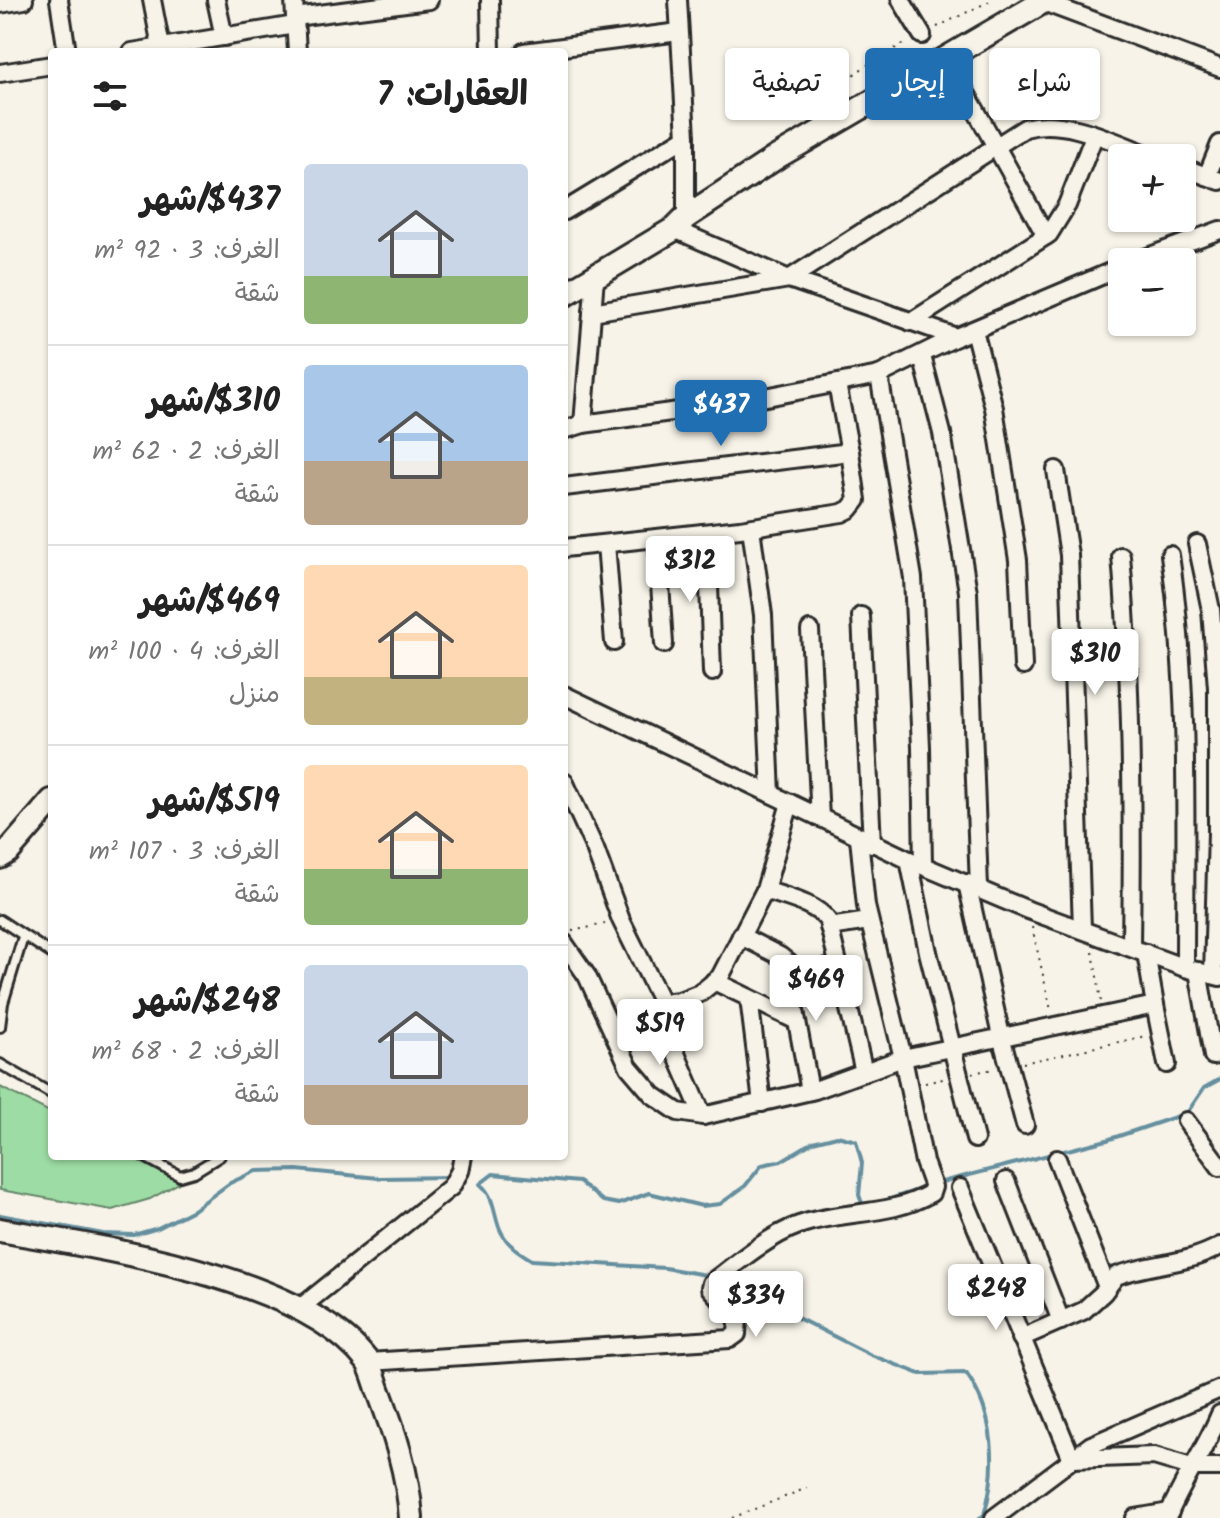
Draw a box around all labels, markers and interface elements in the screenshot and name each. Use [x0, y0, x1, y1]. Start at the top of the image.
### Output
chip: تصفية [725, 48, 849, 120]
chip: إيجار [865, 48, 973, 120]
chip: شراء [989, 48, 1100, 120]
text: العقارات: 7 [377, 69, 528, 123]
icon: filters [88, 74, 132, 118]
map controls [1108, 144, 1196, 336]
button: + [1108, 144, 1196, 232]
text: $437/شهر [141, 174, 280, 228]
icon: home [368, 196, 464, 292]
text: الغرف: 3 · 92 m² [94, 230, 280, 272]
button: − [1108, 248, 1196, 336]
text: شقة [235, 273, 280, 315]
text: $310/شهر [147, 375, 280, 429]
pin: $437 [674, 380, 768, 448]
text: $437 [693, 385, 749, 427]
icon: home [368, 397, 464, 493]
text: الغرف: 2 · 62 m² [92, 431, 280, 473]
text: شقة [235, 474, 280, 516]
pin: $312 [643, 536, 737, 604]
text: $312 [664, 541, 716, 583]
text: $469/شهر [140, 575, 280, 629]
icon: home [368, 597, 464, 693]
pin: $310 [1048, 629, 1142, 697]
text: الغرف: 4 · 100 m² [89, 631, 280, 673]
text: $310 [1070, 634, 1120, 676]
text: منزل [229, 674, 280, 716]
text: $519/شهر [149, 775, 280, 829]
icon: home [368, 797, 464, 893]
text: الغرف: 3 · 107 m² [89, 831, 280, 873]
text: شقة [235, 874, 280, 916]
pin: $469 [769, 955, 863, 1023]
text: $469 [788, 960, 844, 1002]
text: $248/شهر [135, 975, 280, 1029]
icon: home [368, 997, 464, 1093]
pin: $519 [613, 999, 707, 1067]
text: $519 [635, 1004, 685, 1046]
text: الغرف: 2 · 68 m² [92, 1031, 280, 1073]
text: شقة [235, 1074, 280, 1116]
pin: $248 [949, 1264, 1043, 1332]
text: $248 [966, 1269, 1026, 1311]
pin: $334 [709, 1271, 803, 1339]
text: $334 [727, 1276, 785, 1318]

